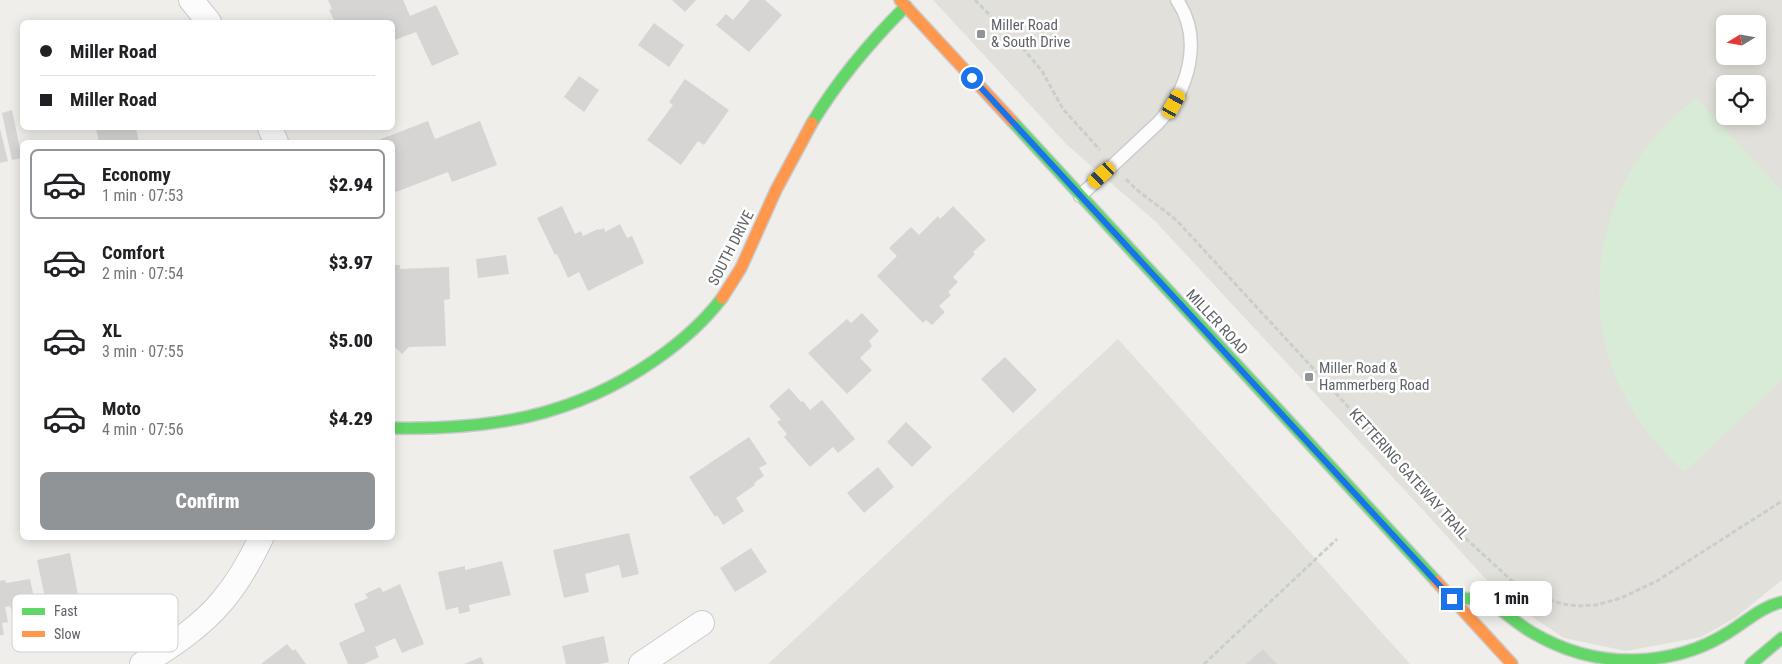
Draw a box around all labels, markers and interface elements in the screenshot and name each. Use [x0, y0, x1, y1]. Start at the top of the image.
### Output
north arrow [1716, 15, 1766, 65]
map controls [1716, 15, 1766, 125]
place label: Miller Road & South Drive [991, 16, 1070, 51]
marker: Miller Road & South Drive [975, 28, 987, 40]
text: Miller Road [70, 40, 157, 63]
route start [961, 67, 983, 89]
button: locate [1716, 75, 1766, 125]
car [1160, 87, 1187, 121]
text: Miller Road [70, 88, 157, 111]
car [1085, 159, 1118, 191]
icon: car [42, 162, 87, 207]
text: Economy [102, 163, 171, 186]
text: $2.94 [329, 173, 373, 196]
text: 1 min · 07:53 [102, 186, 184, 205]
street label: SOUTH DRIVE [704, 207, 758, 289]
icon: car [42, 240, 87, 285]
text: Comfort [102, 241, 165, 264]
text: $3.97 [329, 251, 373, 274]
text: 2 min · 07:54 [102, 264, 184, 283]
street label: MILLER ROAD [1182, 286, 1252, 358]
icon: car [42, 318, 87, 363]
text: XL [102, 319, 122, 342]
text: $5.00 [329, 329, 373, 352]
text: 3 min · 07:55 [102, 342, 184, 361]
place label: Miller Road & Hammerberg Road [1319, 359, 1430, 394]
marker: Miller Road & Hammerberg Road [1303, 371, 1315, 383]
icon: car [42, 396, 87, 441]
text: Moto [102, 397, 141, 420]
street label: KETTERING GATEWAY TRAIL [1346, 405, 1472, 543]
text: $4.29 [329, 407, 373, 430]
text: 4 min · 07:56 [102, 420, 184, 439]
button: Confirm [40, 472, 375, 530]
callout: 1 min [1470, 582, 1552, 616]
route end [1441, 588, 1463, 610]
text: 1 min [1493, 589, 1529, 608]
legend [12, 594, 178, 652]
text: Fast [54, 603, 78, 619]
text: Slow [54, 626, 81, 642]

